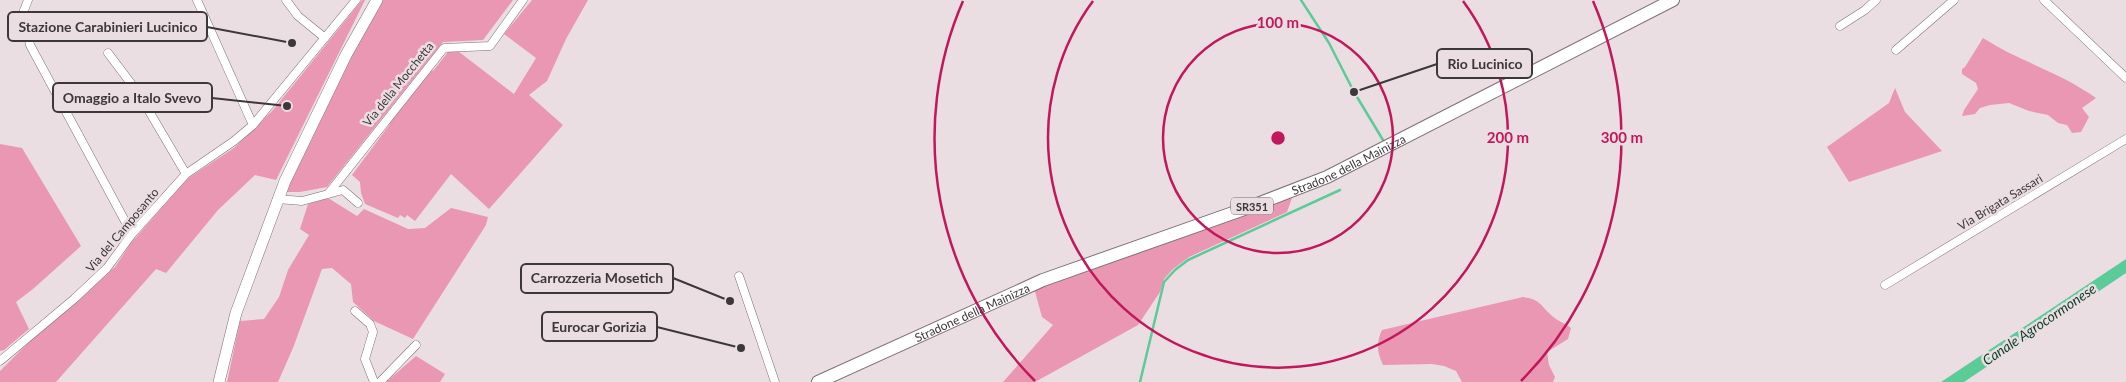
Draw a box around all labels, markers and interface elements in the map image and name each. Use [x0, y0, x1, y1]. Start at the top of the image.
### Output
callout: Stazione Carabinieri Lucinico [8, 12, 207, 41]
text: 100 m [1257, 13, 1299, 31]
text: Stazione Carabinieri Lucinico [19, 18, 198, 35]
street label: Via della Mocchetta [359, 39, 437, 129]
callout: Rio Lucinico [1437, 49, 1532, 78]
text: Rio Lucinico [1447, 55, 1523, 72]
callout: Omaggio a Italo Svevo [53, 83, 212, 112]
text: Omaggio a Italo Svevo [63, 89, 201, 106]
text: 200 m [1487, 128, 1529, 146]
text: 300 m [1601, 128, 1643, 146]
centre of rings [1269, 129, 1287, 147]
street label: Stradone della Mainizza [1289, 131, 1408, 198]
street label: Via Brigata Sassari [1955, 171, 2045, 233]
street label: Via del Camposanto [82, 185, 162, 275]
road number: SR351 [1231, 198, 1273, 215]
callout: Carrozzeria Mosetich [521, 264, 673, 293]
text: Carrozzeria Mosetich [531, 269, 663, 286]
water label: Canale Agrocormonese [1979, 279, 2099, 368]
street label: Stradone della Mainizza [912, 280, 1032, 345]
callout: Eurocar Gorizia [542, 312, 657, 341]
text: Eurocar Gorizia [552, 318, 646, 335]

